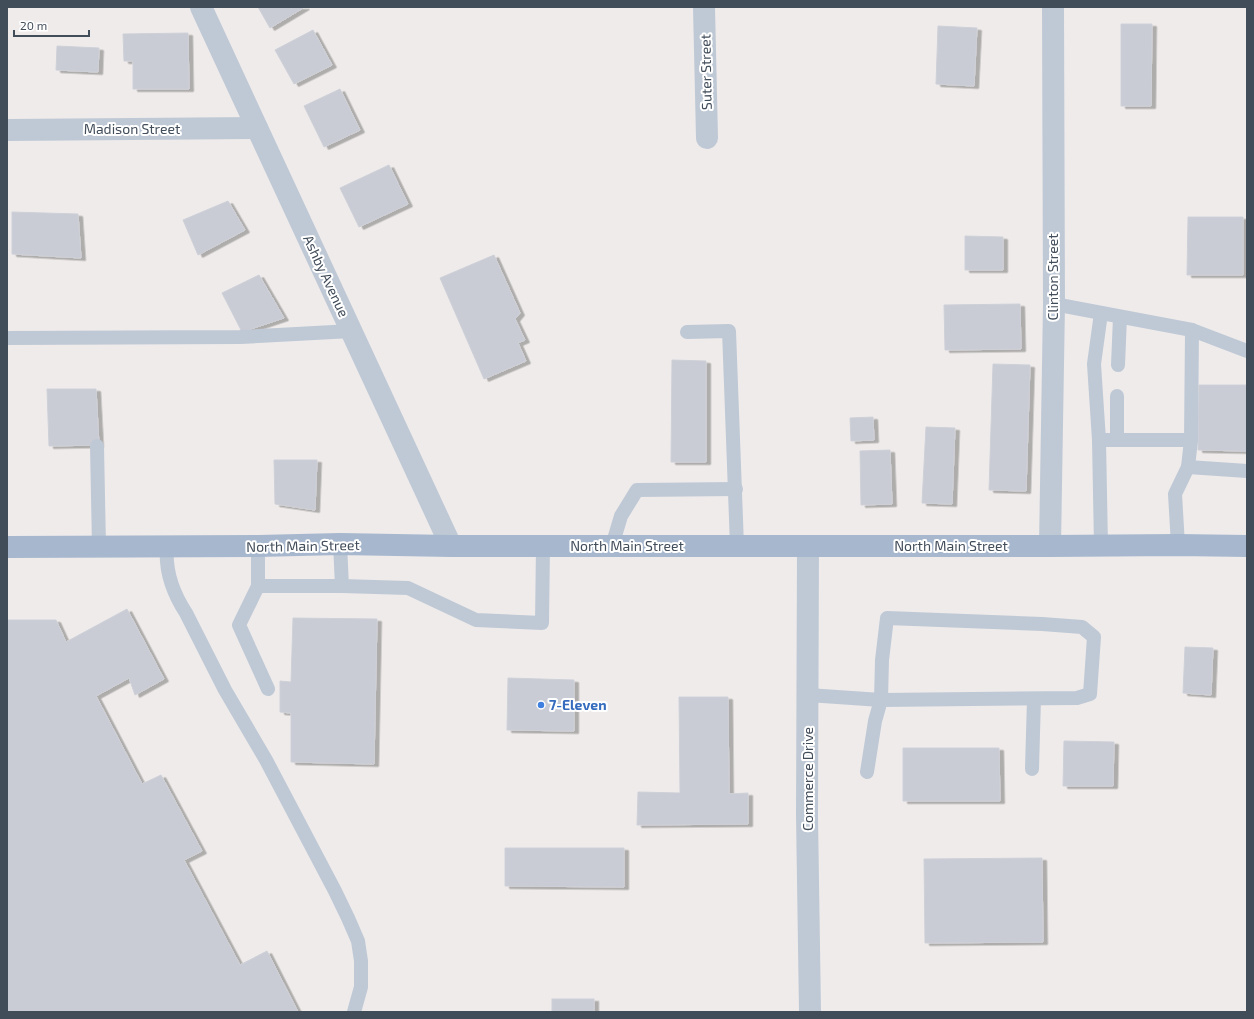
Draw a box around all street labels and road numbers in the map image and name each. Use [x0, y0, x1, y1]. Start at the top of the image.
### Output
street label: Suter Street [696, 34, 715, 110]
street label: Madison Street [84, 120, 180, 137]
street label: Ashby Avenue [300, 232, 353, 320]
street label: Clinton Street [1044, 233, 1061, 321]
street label: North Main Street [246, 536, 360, 555]
street label: North Main Street [570, 537, 684, 554]
street label: North Main Street [894, 537, 1008, 554]
street label: Commerce Drive [799, 727, 816, 831]

